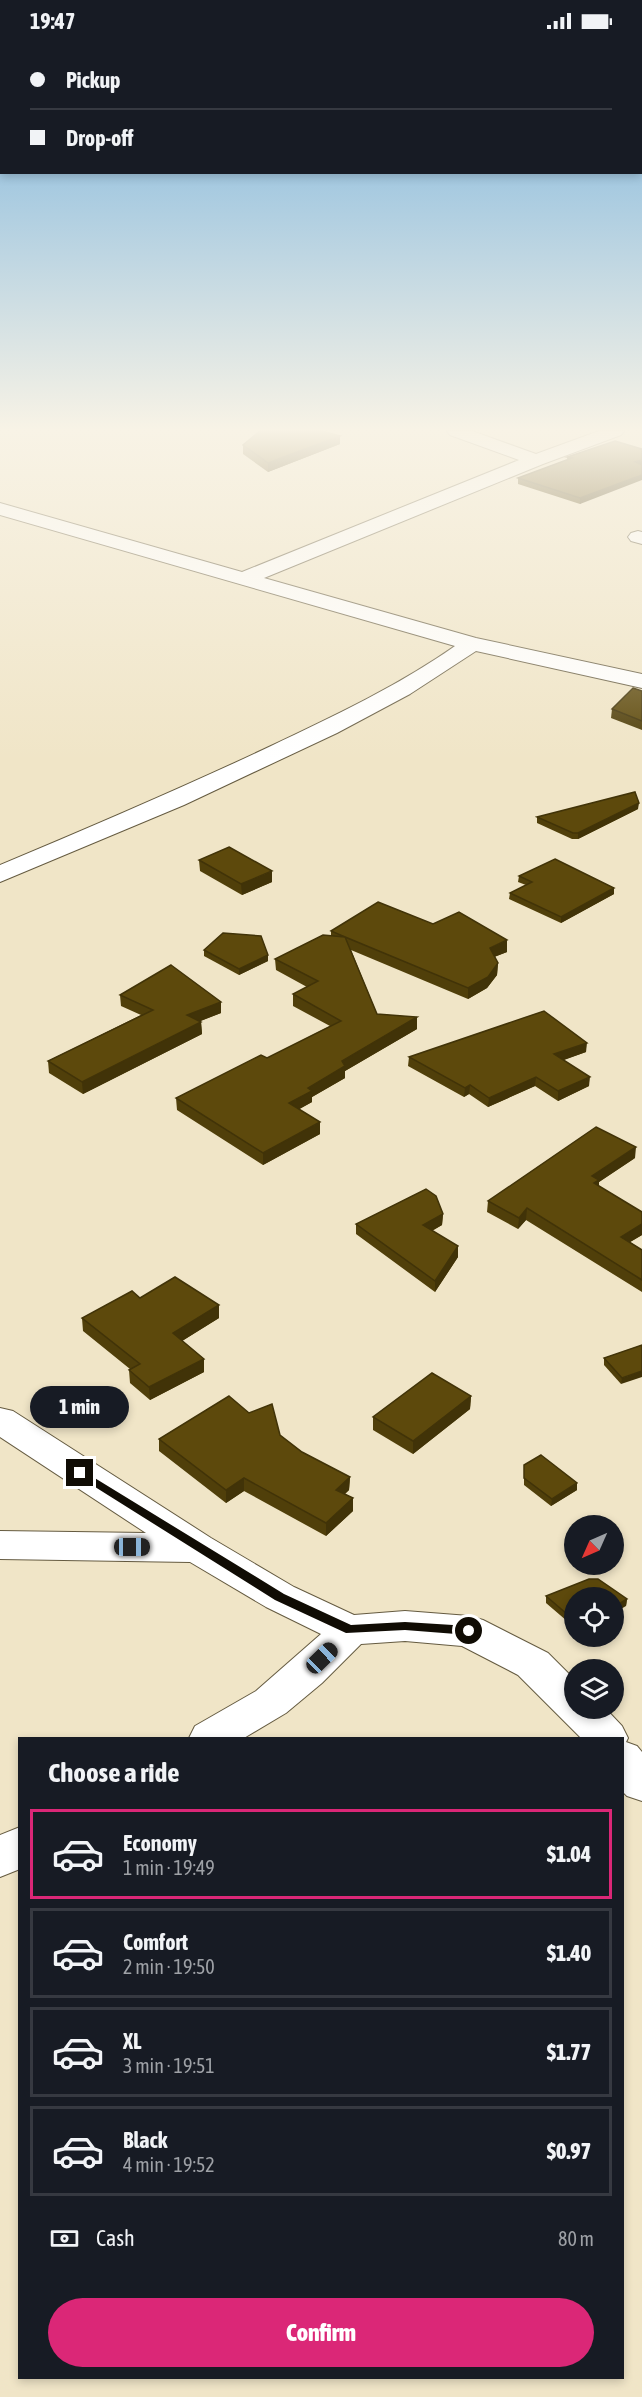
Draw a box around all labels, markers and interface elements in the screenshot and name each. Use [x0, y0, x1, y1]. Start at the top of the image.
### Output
text: 19:47 [30, 8, 75, 34]
text: Pickup [66, 67, 121, 93]
text: Drop-off [66, 125, 133, 151]
callout: 1 min [31, 1386, 130, 1428]
text: 1 min [59, 1395, 100, 1418]
route end [66, 1459, 93, 1486]
north arrow [564, 1515, 624, 1575]
map controls [564, 1515, 624, 1719]
car [114, 1538, 150, 1556]
button: locate [564, 1587, 624, 1647]
route start [455, 1617, 482, 1644]
car [303, 1639, 341, 1677]
button: layers [564, 1659, 624, 1719]
text: Choose a ride [48, 1757, 180, 1788]
icon: car [51, 1827, 105, 1881]
text: Economy [123, 1830, 197, 1856]
text: $1.04 [547, 1841, 591, 1867]
text: 1 min · 19:49 [123, 1856, 215, 1879]
icon: car [51, 1926, 105, 1980]
text: Comfort [123, 1929, 188, 1955]
text: $1.40 [547, 1940, 591, 1966]
text: 2 min · 19:50 [123, 1955, 215, 1978]
icon: car [51, 2025, 105, 2079]
text: XL [123, 2028, 141, 2054]
text: $1.77 [547, 2039, 591, 2065]
text: 3 min · 19:51 [123, 2054, 215, 2077]
icon: car [51, 2124, 105, 2178]
text: Black [123, 2127, 167, 2153]
text: $0.97 [547, 2138, 591, 2164]
text: 4 min · 19:52 [123, 2153, 215, 2176]
icon: cash [48, 2222, 81, 2255]
text: Cash [96, 2225, 135, 2251]
text: 80 m [558, 2227, 594, 2250]
button: Confirm [48, 2298, 594, 2367]

